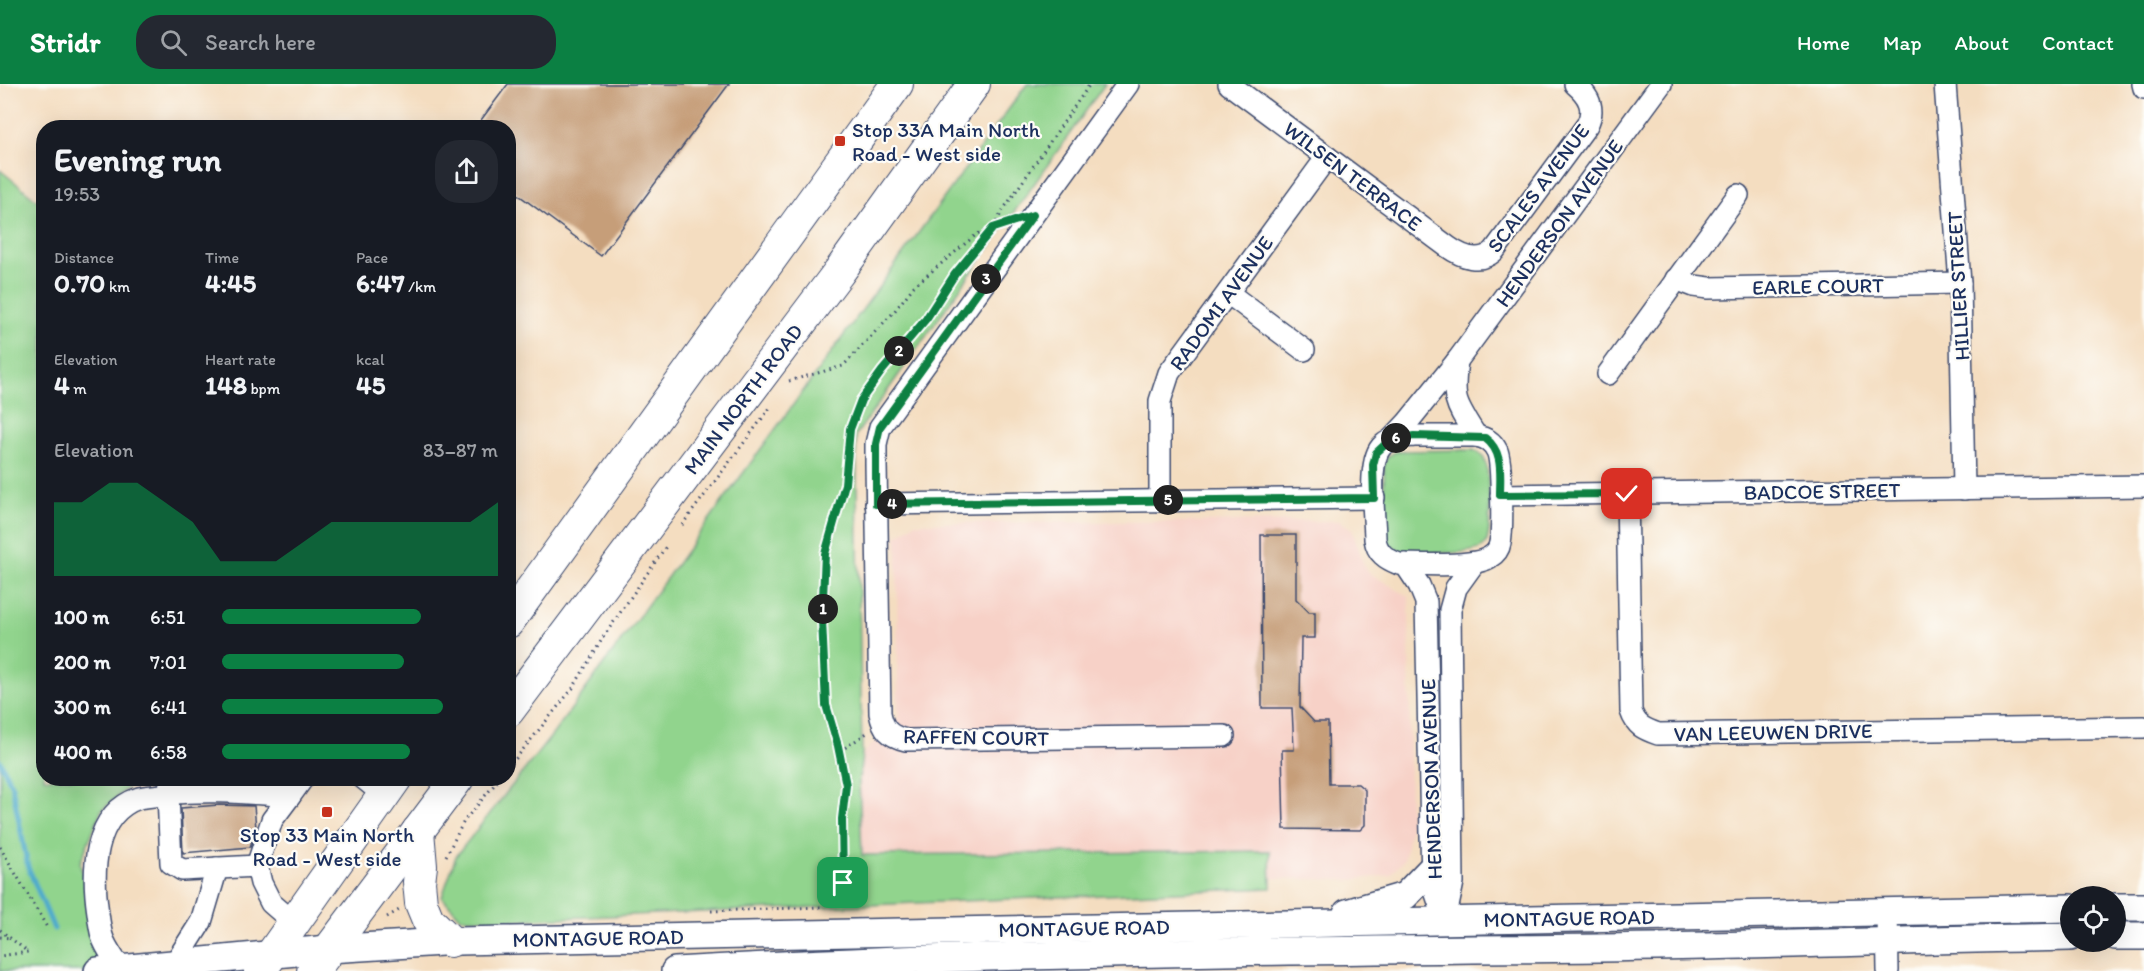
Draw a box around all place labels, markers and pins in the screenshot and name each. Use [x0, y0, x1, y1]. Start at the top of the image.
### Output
place label: Stop 33A Main North Road - West side [852, 117, 1041, 166]
marker: Stop 33A Main North Road - West side [833, 134, 847, 148]
pin: 3 [971, 264, 1001, 294]
pin: 2 [884, 336, 914, 366]
pin: 6 [1381, 423, 1411, 453]
pin [1601, 468, 1652, 519]
pin: 5 [1153, 485, 1183, 515]
pin: 4 [877, 489, 907, 519]
pin: 1 [808, 594, 838, 624]
marker: Stop 33 Main North Road - West side [320, 805, 334, 819]
place label: Stop 33 Main North Road - West side [240, 822, 415, 871]
pin [817, 857, 868, 908]

